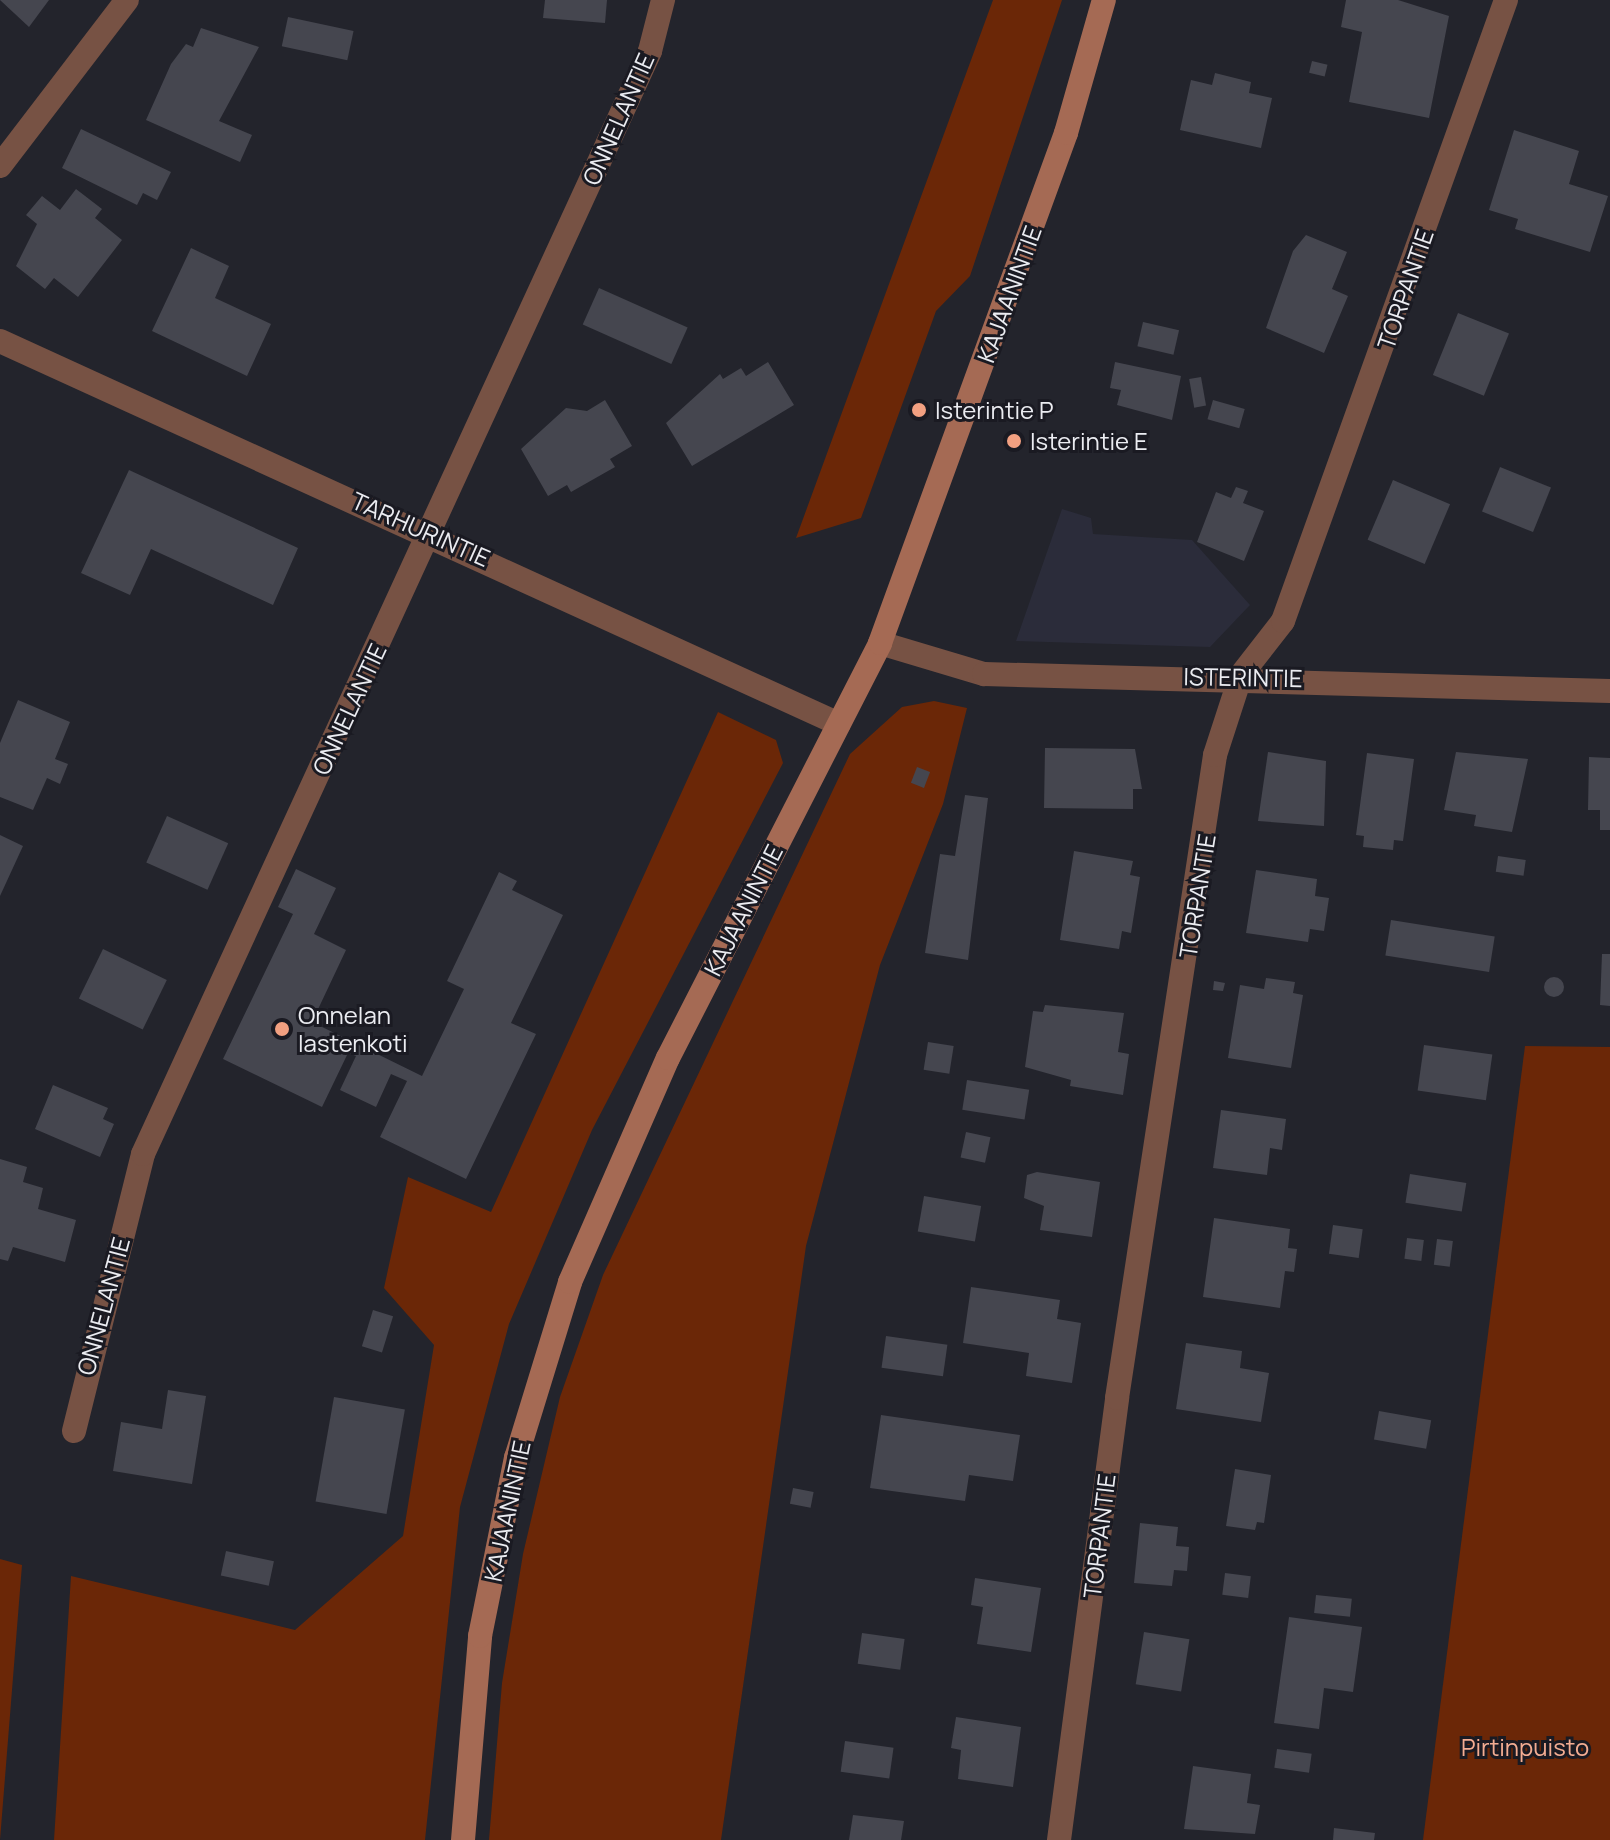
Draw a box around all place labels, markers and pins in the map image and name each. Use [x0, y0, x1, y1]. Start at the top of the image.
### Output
place label: Isterintie P [935, 396, 1053, 424]
marker: Isterintie P [910, 401, 928, 419]
place label: Isterintie E [1030, 427, 1148, 455]
marker: Isterintie E [1005, 432, 1023, 450]
place label: Onnelan lastenkoti [298, 1001, 408, 1057]
marker: Onnelan lastenkoti [273, 1020, 291, 1038]

